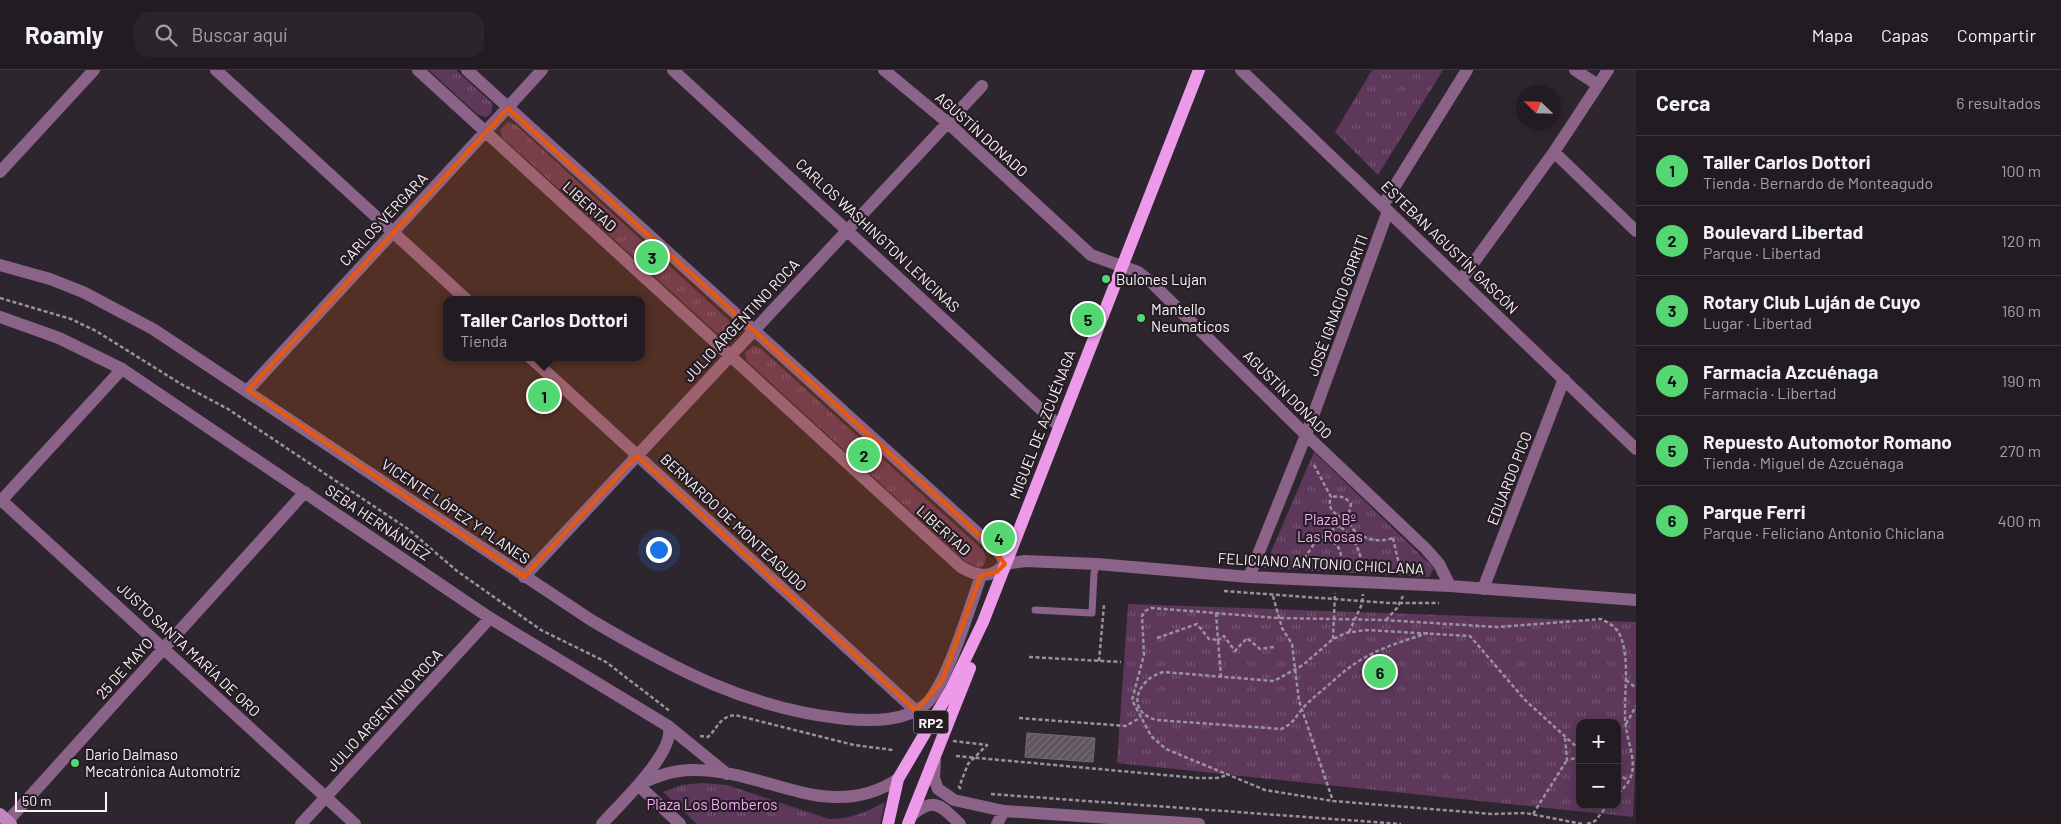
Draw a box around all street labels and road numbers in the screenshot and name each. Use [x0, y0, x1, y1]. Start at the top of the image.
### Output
street label: AGUSTÍN DONADO [932, 88, 1032, 180]
street label: CARLOS WASHINGTON LENCINAS [792, 154, 964, 316]
street label: CARLOS VERGARA [335, 169, 431, 269]
street label: LIBERTAD [559, 177, 621, 235]
street label: ESTEBAN AGUSTÍN GASCÓN [1378, 177, 1522, 317]
street label: JOSÉ IGNACIO GORRITI [1303, 232, 1371, 378]
street label: JULIO ARGENTINO ROCA [679, 255, 803, 385]
street label: AGUSTÍN DONADO [1240, 346, 1336, 442]
street label: MIGUEL DE AZCUÉNAGA [1005, 347, 1079, 501]
street label: EDUARDO PICO [1483, 429, 1535, 527]
street label: BERNARDO DE MONTEAGUDO [657, 450, 811, 594]
street label: VICENTE LÓPEZ Y PLANES [378, 455, 534, 567]
street label: SEBA HERNÁNDEZ [322, 480, 434, 564]
street label: LIBERTAD [913, 501, 975, 559]
street label: FELICIANO ANTONIO CHICLANA [1217, 549, 1425, 577]
street label: JUSTO SANTA MARÍA DE ORO [114, 578, 264, 720]
street label: 25 DE MAYO [92, 634, 156, 702]
street label: JULIO ARGENTINO ROCA [322, 645, 446, 775]
road number: RP2 [914, 710, 948, 734]

